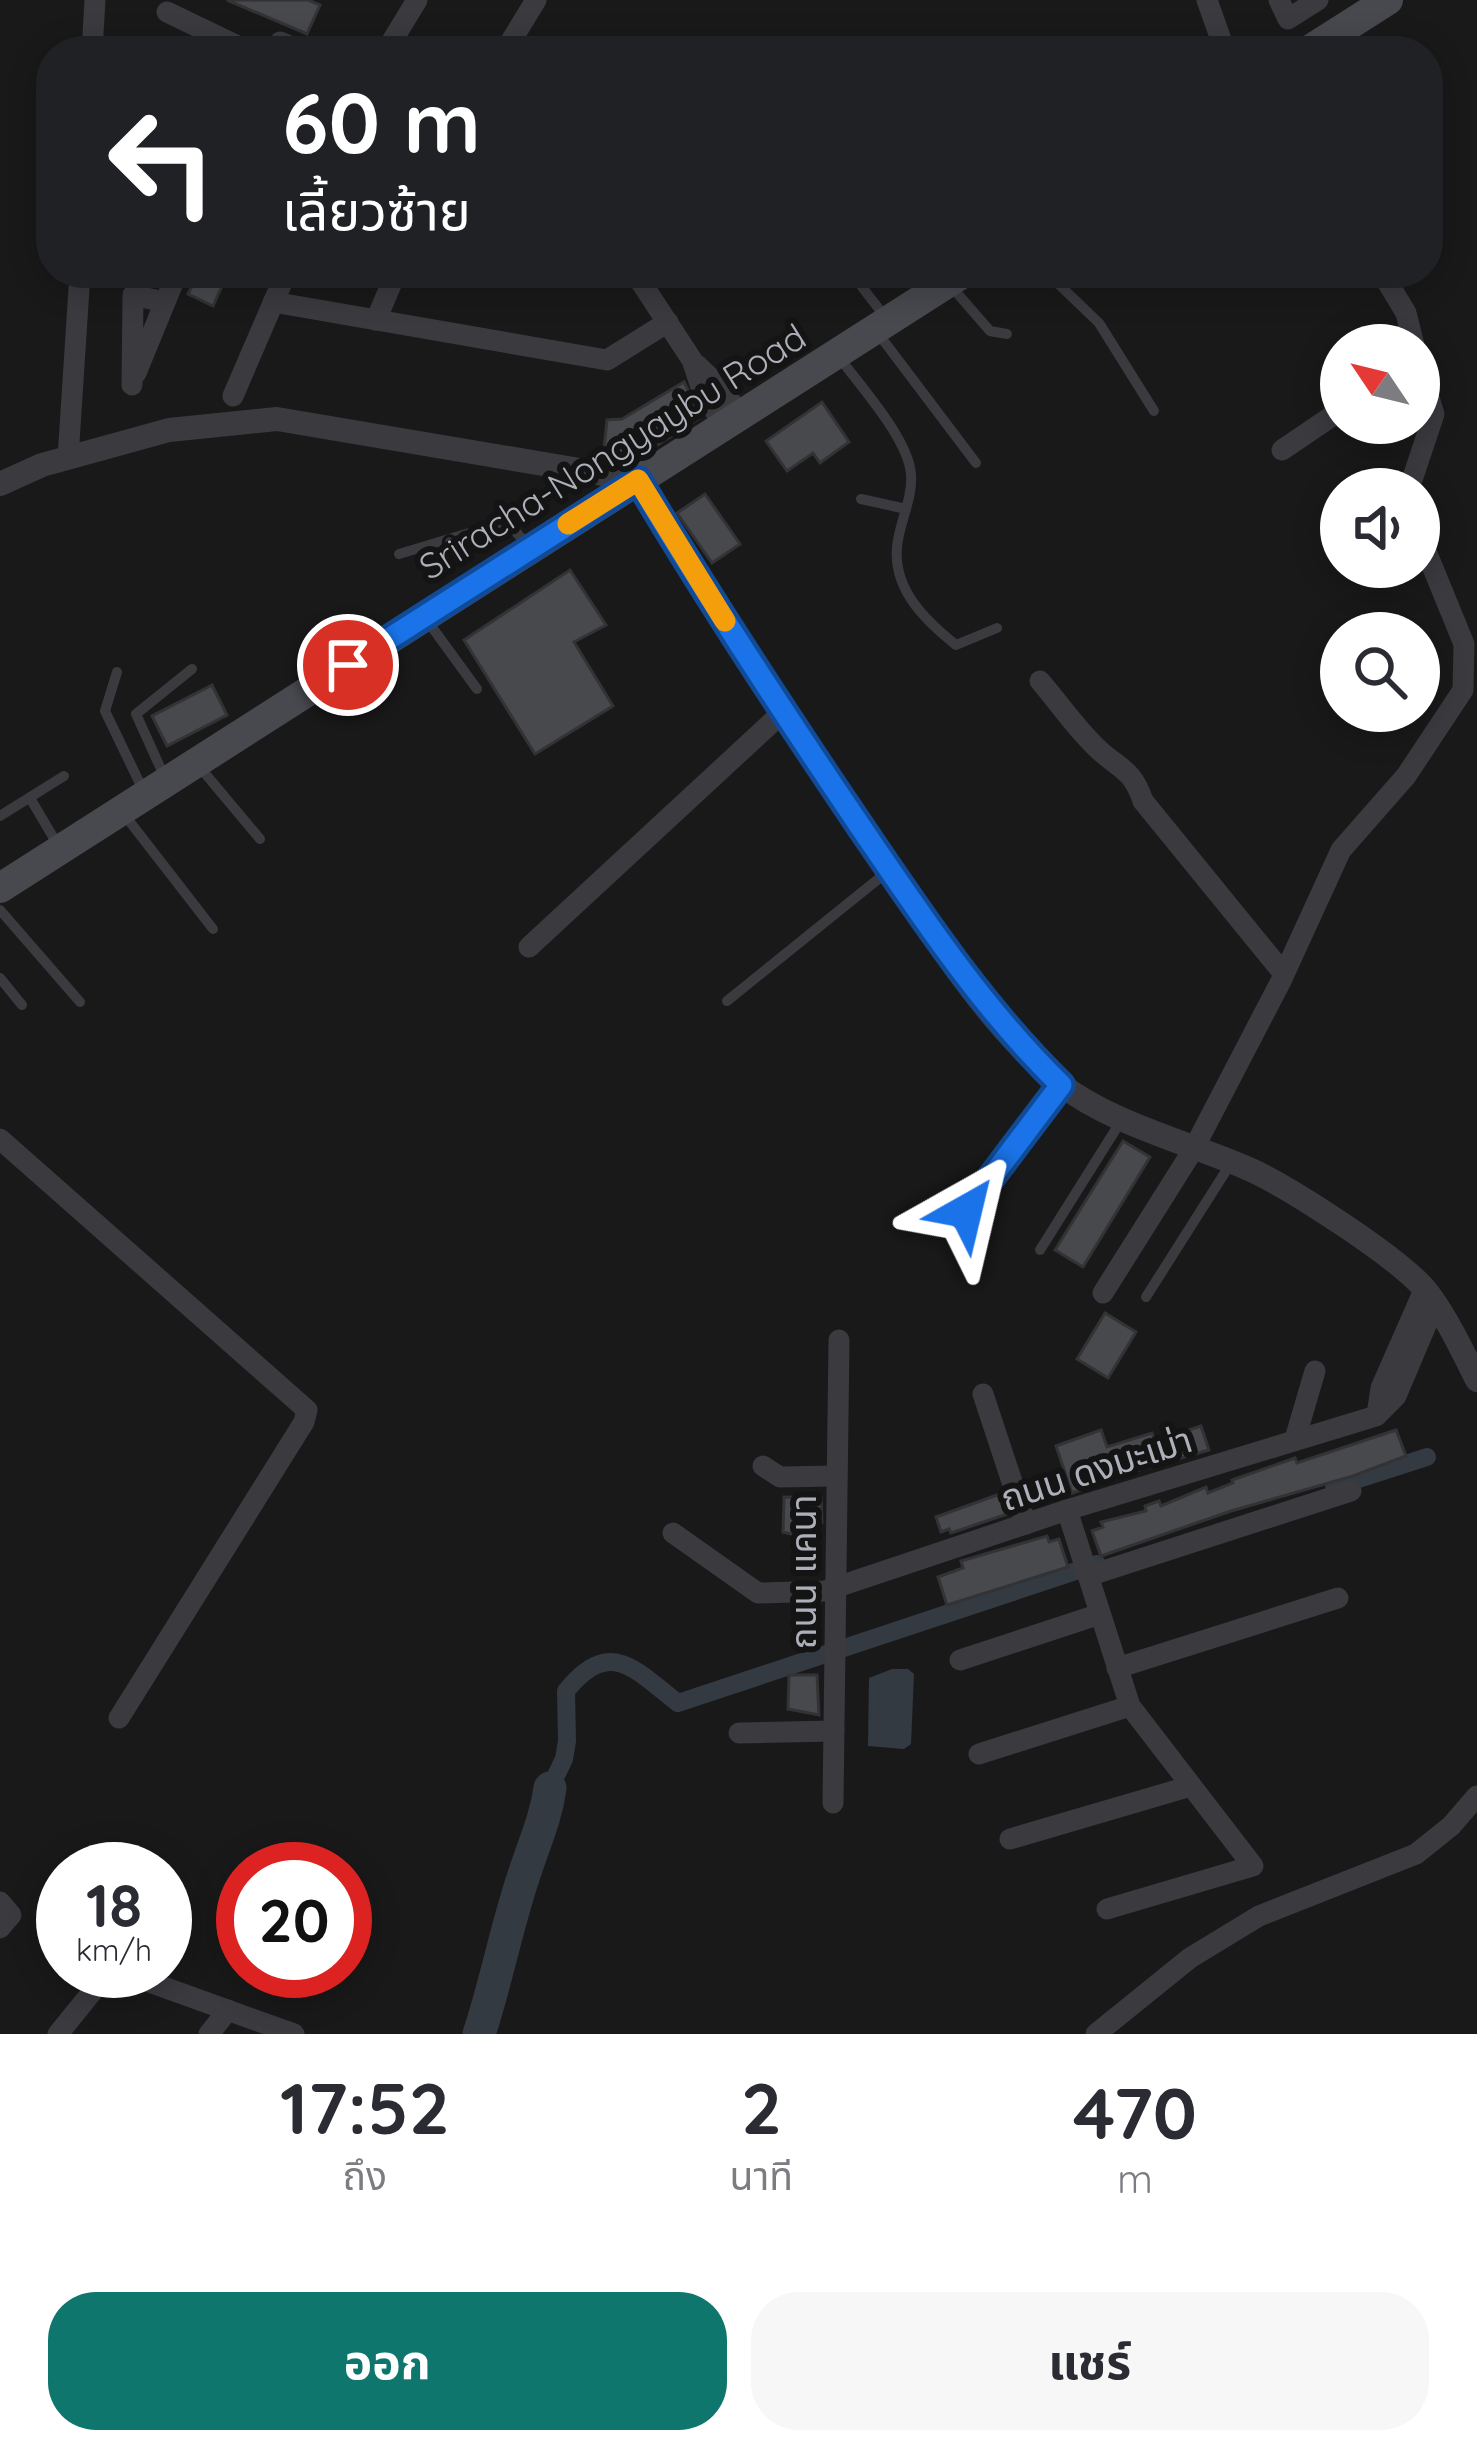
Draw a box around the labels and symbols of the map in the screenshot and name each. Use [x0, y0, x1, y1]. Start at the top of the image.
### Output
street label: Sriracha-Nongyaybu Road [410, 313, 814, 589]
north arrow [1320, 324, 1440, 444]
pin [297, 614, 399, 716]
position arrow [903, 1148, 1029, 1274]
street label: ถนน ดงมะเม่า [995, 1416, 1197, 1520]
street label: ถนน แคนา [780, 1495, 825, 1649]
speed limit sign: 20 [216, 1842, 372, 1998]

